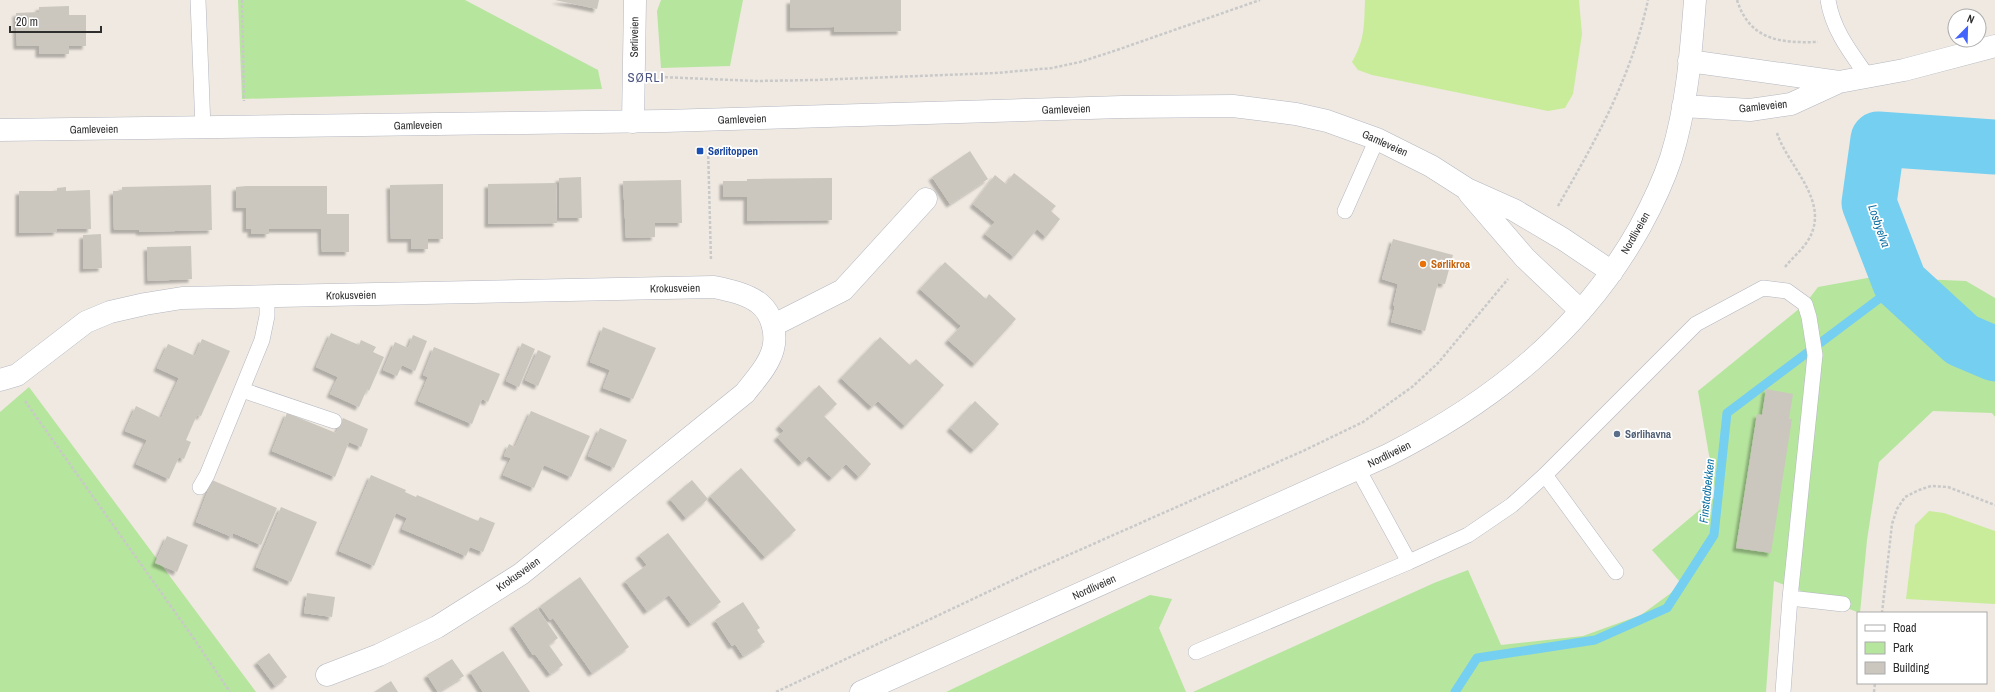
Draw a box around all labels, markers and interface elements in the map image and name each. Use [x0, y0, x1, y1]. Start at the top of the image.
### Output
scale bar [10, 8, 101, 34]
north arrow [1947, 8, 1987, 48]
text: N [1965, 11, 1977, 27]
text: 20 m [16, 14, 38, 30]
street label: Sørliveien [627, 17, 641, 57]
district label: SØRLI [628, 69, 665, 86]
street label: Gamleveien [1738, 96, 1788, 116]
street label: Gamleveien [1041, 101, 1091, 117]
street label: Gamleveien [717, 111, 767, 127]
street label: Gamleveien [394, 118, 442, 132]
street label: Gamleveien [70, 122, 118, 136]
street label: Gamleveien [1360, 127, 1410, 159]
place label: Sørlitoppen [708, 144, 758, 158]
marker: Sørlitoppen [695, 146, 705, 156]
water label: Losbyelva [1864, 202, 1894, 250]
street label: Nordliveien [1617, 210, 1653, 256]
place label: Sørlikroa [1431, 257, 1470, 271]
marker: Sørlikroa [1418, 259, 1428, 269]
street label: Krokusveien [650, 281, 700, 295]
street label: Krokusveien [326, 288, 376, 302]
place label: Sørlihavna [1625, 427, 1671, 441]
marker: Sørlihavna [1612, 429, 1622, 439]
street label: Nordliveien [1365, 438, 1413, 470]
water label: Finstadbekken [1696, 458, 1718, 524]
street label: Krokusveien [493, 554, 543, 594]
street label: Nordliveien [1070, 571, 1118, 603]
legend [1857, 612, 1987, 684]
text: Road [1893, 620, 1917, 636]
text: Park [1893, 640, 1913, 656]
text: Building [1893, 660, 1930, 676]

